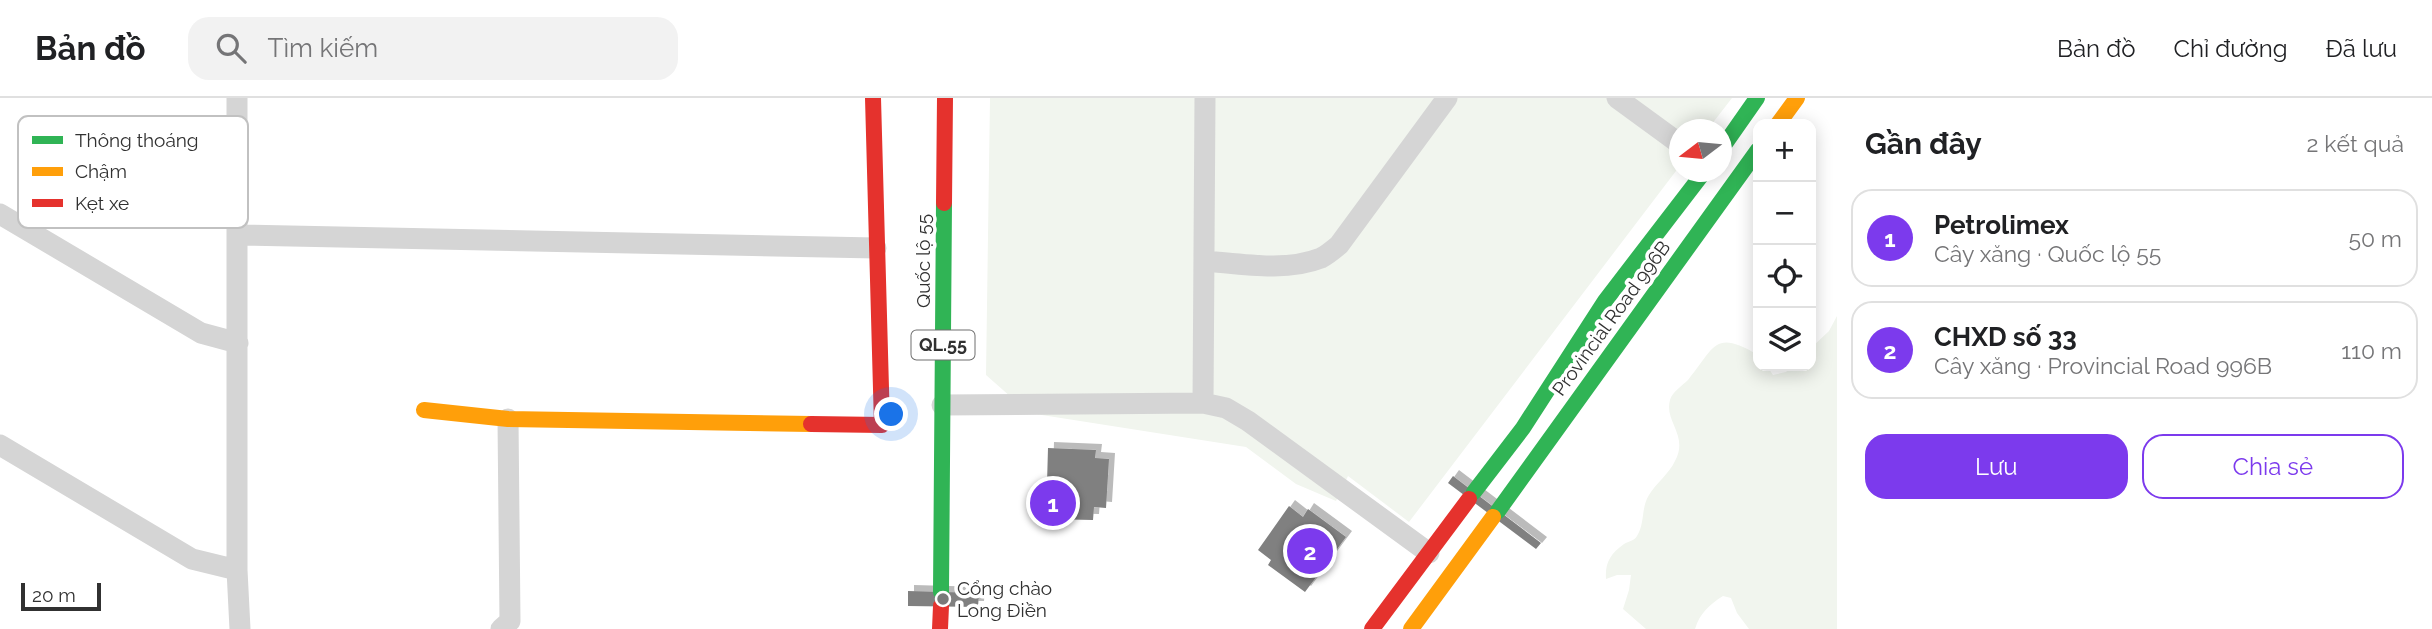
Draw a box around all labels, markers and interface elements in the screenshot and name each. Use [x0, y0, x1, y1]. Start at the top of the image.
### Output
search box [188, 17, 678, 80]
text: Bản đồ [35, 29, 146, 68]
icon: search [212, 29, 250, 67]
text: Tìm kiếm [268, 33, 378, 63]
text: Bản đồ [2057, 34, 2135, 63]
text: Chỉ đường [2173, 34, 2288, 63]
text: Đã lưu [2326, 34, 2397, 63]
legend [18, 116, 248, 228]
north arrow [1669, 119, 1732, 182]
map controls [1753, 119, 1816, 371]
button: + [1753, 119, 1816, 182]
text: Gần đây [1865, 126, 1982, 161]
text: Thông thoáng [75, 129, 199, 151]
text: 2 kết quả [2307, 130, 2404, 157]
text: Chậm [75, 160, 127, 182]
button: − [1753, 182, 1816, 245]
text: Kẹt xe [75, 192, 129, 214]
text: Petrolimex [1934, 210, 2069, 240]
street label: Quốc lộ 55 [912, 214, 934, 308]
text: 1 [1884, 225, 1896, 252]
text: 50 m [2348, 225, 2402, 252]
street label: Provincial Road 996B [1548, 236, 1674, 400]
text: Cây xăng · Quốc lộ 55 [1934, 240, 2161, 267]
button: locate [1753, 245, 1816, 308]
button: layers [1753, 308, 1816, 371]
text: CHXD số 33 [1934, 322, 2077, 352]
road number: QL.55 [912, 330, 974, 360]
text: 2 [1884, 337, 1896, 364]
text: 110 m [2341, 337, 2402, 364]
text: Cây xăng · Provincial Road 996B [1934, 352, 2272, 379]
your location [874, 397, 908, 431]
button: Lưu [1865, 434, 2128, 499]
button: Chia sẻ [2142, 434, 2404, 499]
pin: 1 [1030, 477, 1076, 529]
pin: 2 [1287, 525, 1333, 577]
place label: Cổng chào Long Điền [957, 577, 1052, 621]
scale bar [21, 580, 102, 612]
text: 20 m [32, 584, 76, 606]
marker: Cổng chào Long Điền [935, 591, 951, 607]

